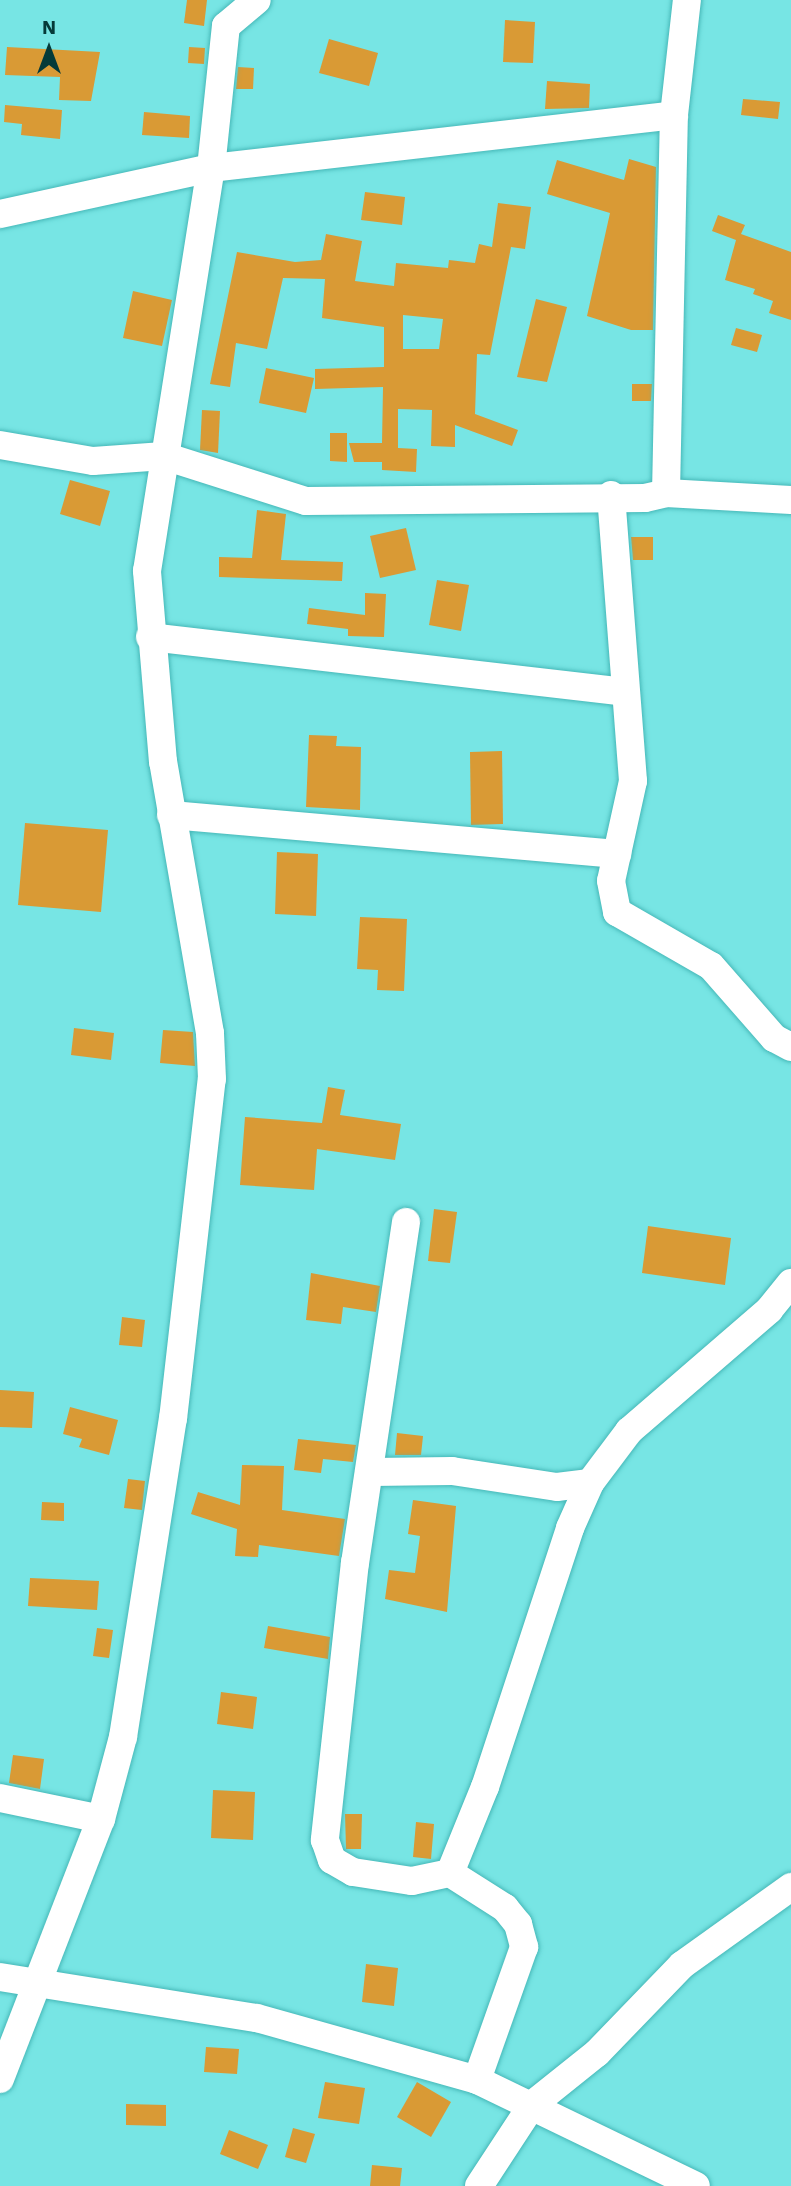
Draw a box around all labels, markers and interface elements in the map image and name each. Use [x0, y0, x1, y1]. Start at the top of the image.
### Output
north arrow [14, 14, 84, 84]
text: N [42, 16, 56, 39]

